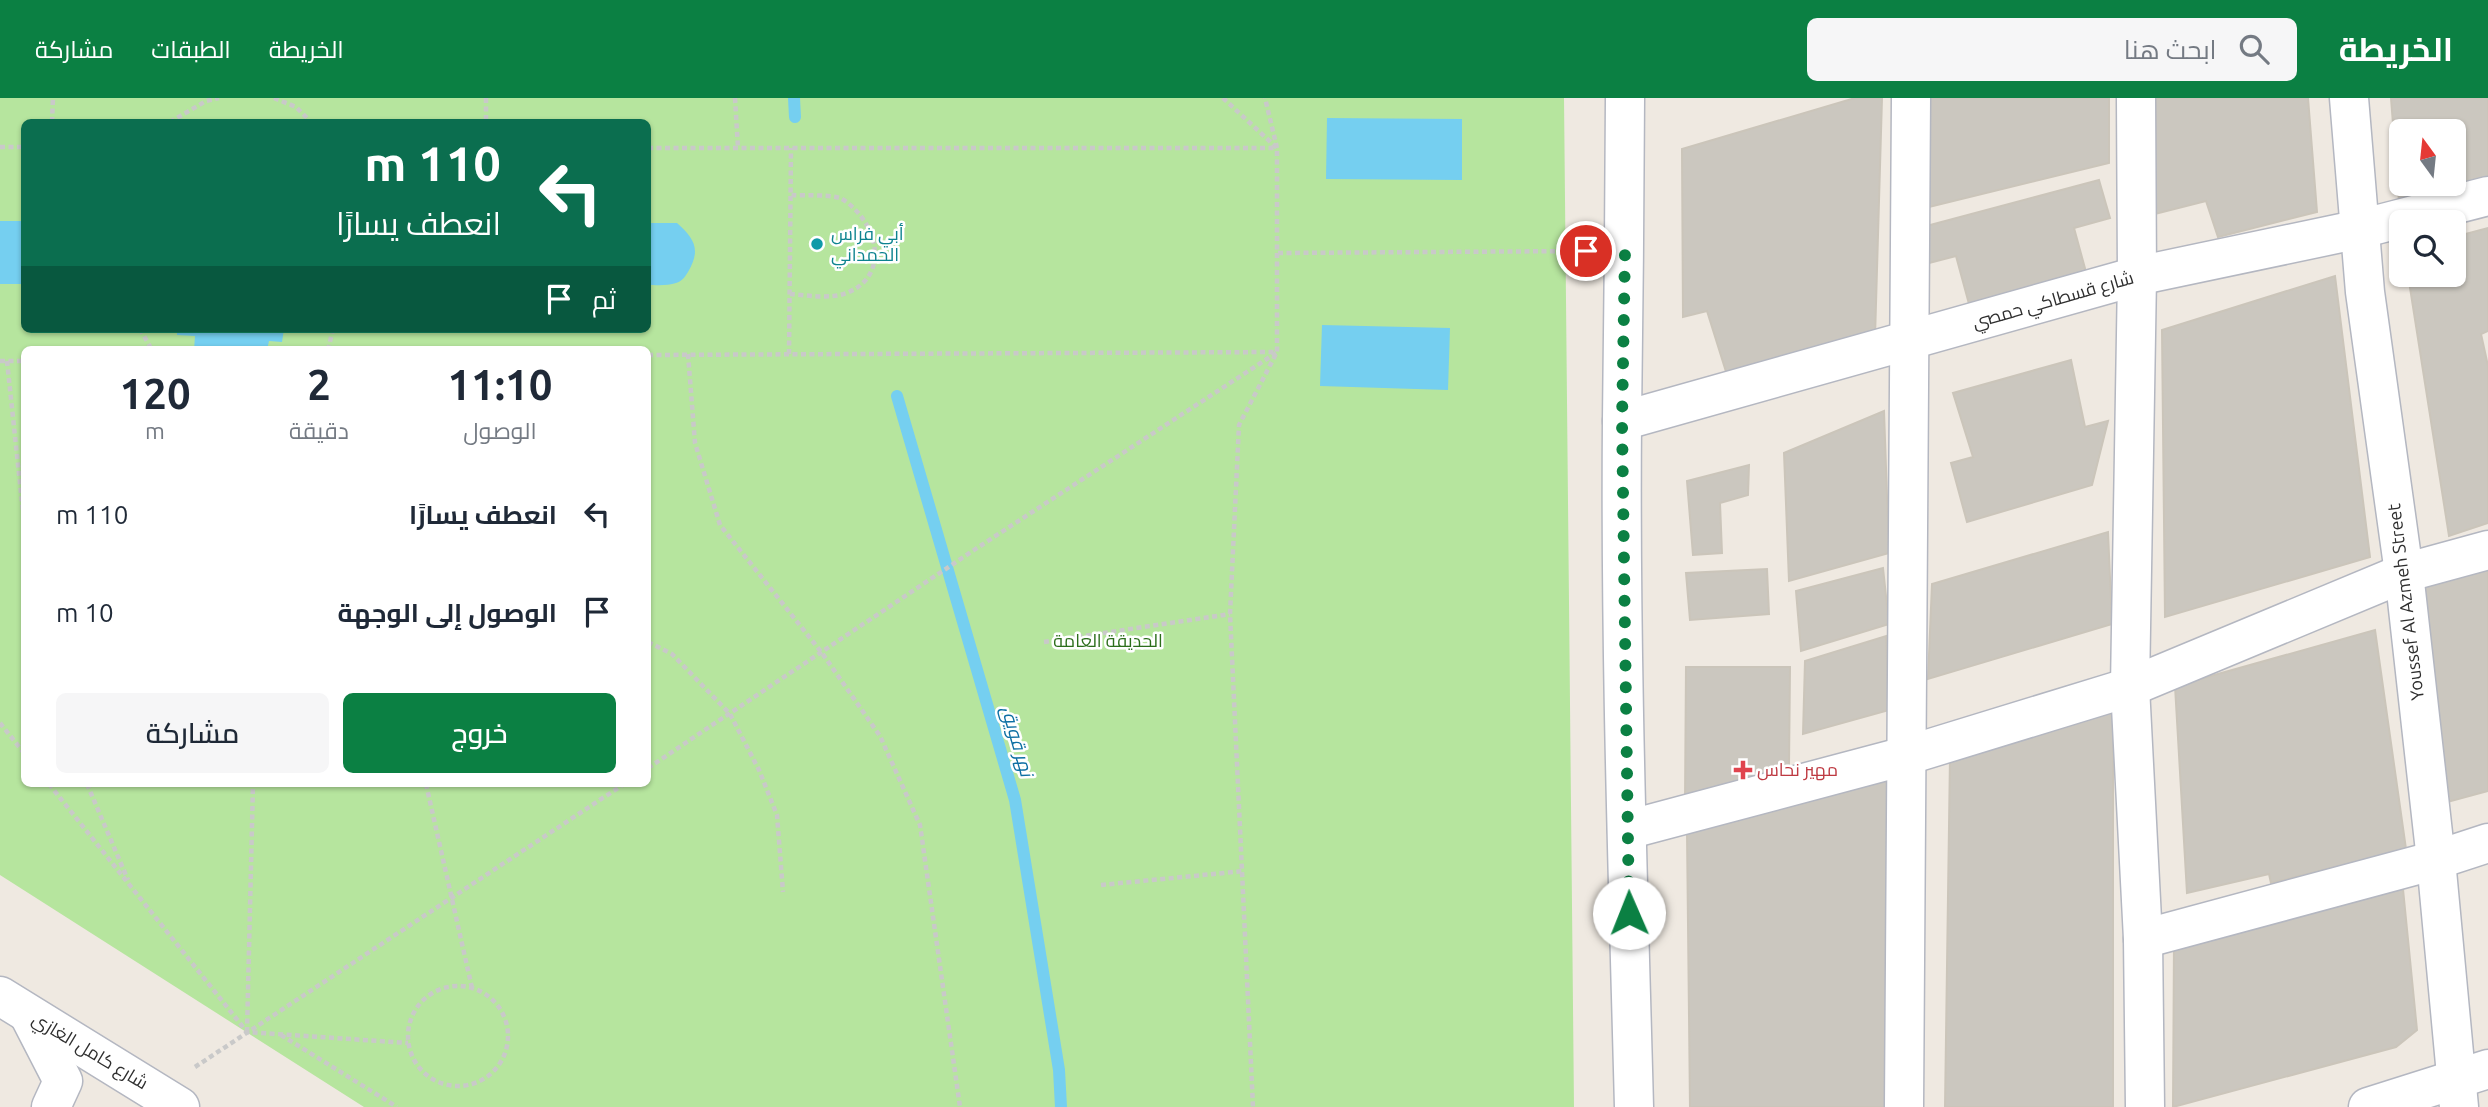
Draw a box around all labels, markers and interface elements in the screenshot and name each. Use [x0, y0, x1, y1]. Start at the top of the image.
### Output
search box [1807, 18, 2297, 81]
icon: search [2235, 30, 2273, 68]
text: الخريطة [2339, 30, 2453, 67]
text: ابحث هنا [2124, 35, 2217, 64]
text: مشاركة [35, 36, 113, 63]
text: الطبقات [151, 36, 231, 63]
text: الخريطة [269, 36, 344, 63]
north arrow [2389, 119, 2466, 196]
map controls [2389, 119, 2466, 287]
text: 110 m [364, 135, 501, 190]
icon: left [525, 147, 616, 238]
text: انعطف يسارًا [336, 205, 501, 241]
button: search [2389, 210, 2466, 287]
pin [1556, 221, 1616, 281]
place label: أبي فراس الحمداني [831, 223, 904, 269]
icon: arrive [1567, 232, 1605, 270]
marker: أبي فراس الحمداني [809, 236, 825, 252]
street label: شارع قسطاكي حمصي [1970, 266, 2137, 336]
icon: arrive [540, 280, 578, 318]
text: ثم [592, 285, 616, 314]
text: 2 [307, 361, 331, 408]
text: 11:10 [447, 361, 553, 408]
text: 120 [120, 370, 191, 417]
text: m [145, 418, 165, 443]
text: دقيقة [289, 418, 349, 443]
text: الوصول [463, 418, 537, 443]
icon: left [578, 495, 616, 533]
text: 110 m [56, 500, 128, 529]
text: انعطف يسارًا [409, 500, 557, 529]
street label: Youssef Al Azmeh Street [2383, 503, 2427, 702]
icon: arrive [578, 593, 616, 631]
text: 10 m [56, 598, 114, 627]
text: الوصول إلى الوجهة [338, 598, 557, 627]
park label: الحديقة العامة [1053, 630, 1163, 650]
button: مشاركة [56, 693, 329, 773]
button: خروج [343, 693, 616, 773]
water label: نهر قويق [996, 703, 1039, 781]
place label: مهير نحاس [1757, 759, 1838, 781]
marker: مهير نحاس [1735, 762, 1751, 778]
position arrow [1592, 876, 1666, 950]
street label: شارع كامل الغازي [27, 1008, 152, 1097]

